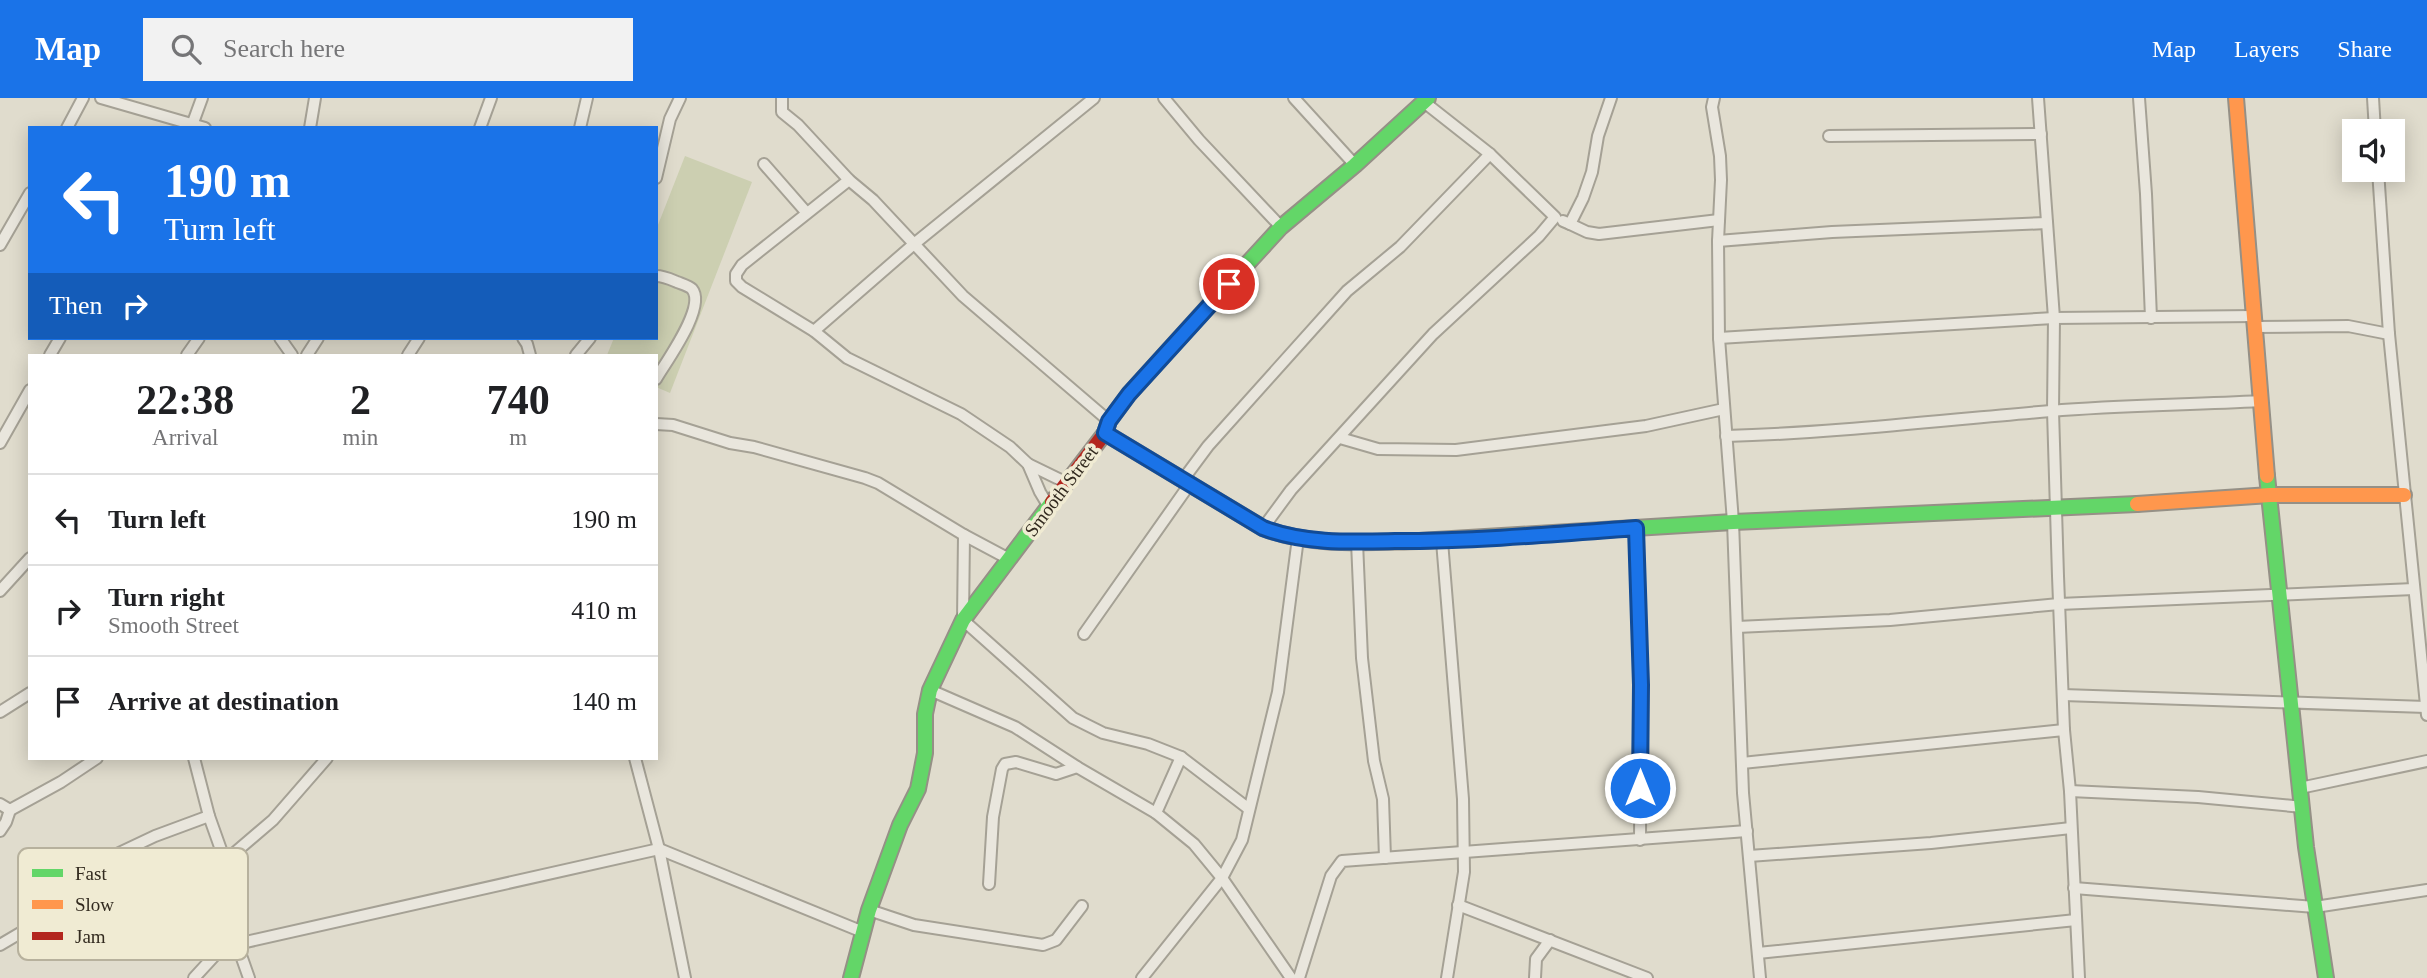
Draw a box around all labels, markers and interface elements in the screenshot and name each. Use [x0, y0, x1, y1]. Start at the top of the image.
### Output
search box [143, 18, 633, 81]
icon: search [167, 30, 205, 68]
text: Map [35, 31, 101, 67]
text: Search here [223, 34, 345, 63]
text: Map [2152, 36, 2196, 62]
text: Layers [2234, 36, 2299, 62]
text: Share [2337, 36, 2392, 62]
map controls [2342, 119, 2405, 182]
button: sound [2342, 119, 2405, 182]
text: 190 m [164, 153, 291, 208]
icon: left [49, 154, 140, 245]
text: Turn left [164, 211, 276, 247]
pin [1199, 254, 1259, 314]
icon: arrive [1210, 265, 1248, 303]
icon: right [116, 287, 154, 325]
text: Then [49, 291, 102, 320]
text: 22:38 [136, 377, 234, 423]
text: 2 [350, 377, 371, 423]
text: 740 [487, 377, 550, 423]
text: Arrival [152, 425, 219, 450]
text: min [343, 425, 378, 450]
text: m [509, 425, 527, 450]
street label: Smooth Street [1020, 441, 1102, 541]
icon: left [49, 501, 87, 539]
text: Turn left [108, 505, 206, 534]
text: 190 m [571, 505, 637, 534]
text: Turn right [108, 583, 225, 612]
icon: right [49, 592, 87, 630]
text: 410 m [571, 596, 637, 625]
text: Smooth Street [108, 613, 239, 638]
icon: arrive [49, 683, 87, 721]
text: Arrive at destination [108, 687, 339, 716]
text: 140 m [571, 687, 637, 716]
position arrow [1603, 751, 1677, 825]
legend [18, 848, 248, 960]
text: Fast [75, 863, 107, 884]
text: Slow [75, 894, 114, 915]
text: Jam [75, 926, 106, 947]

